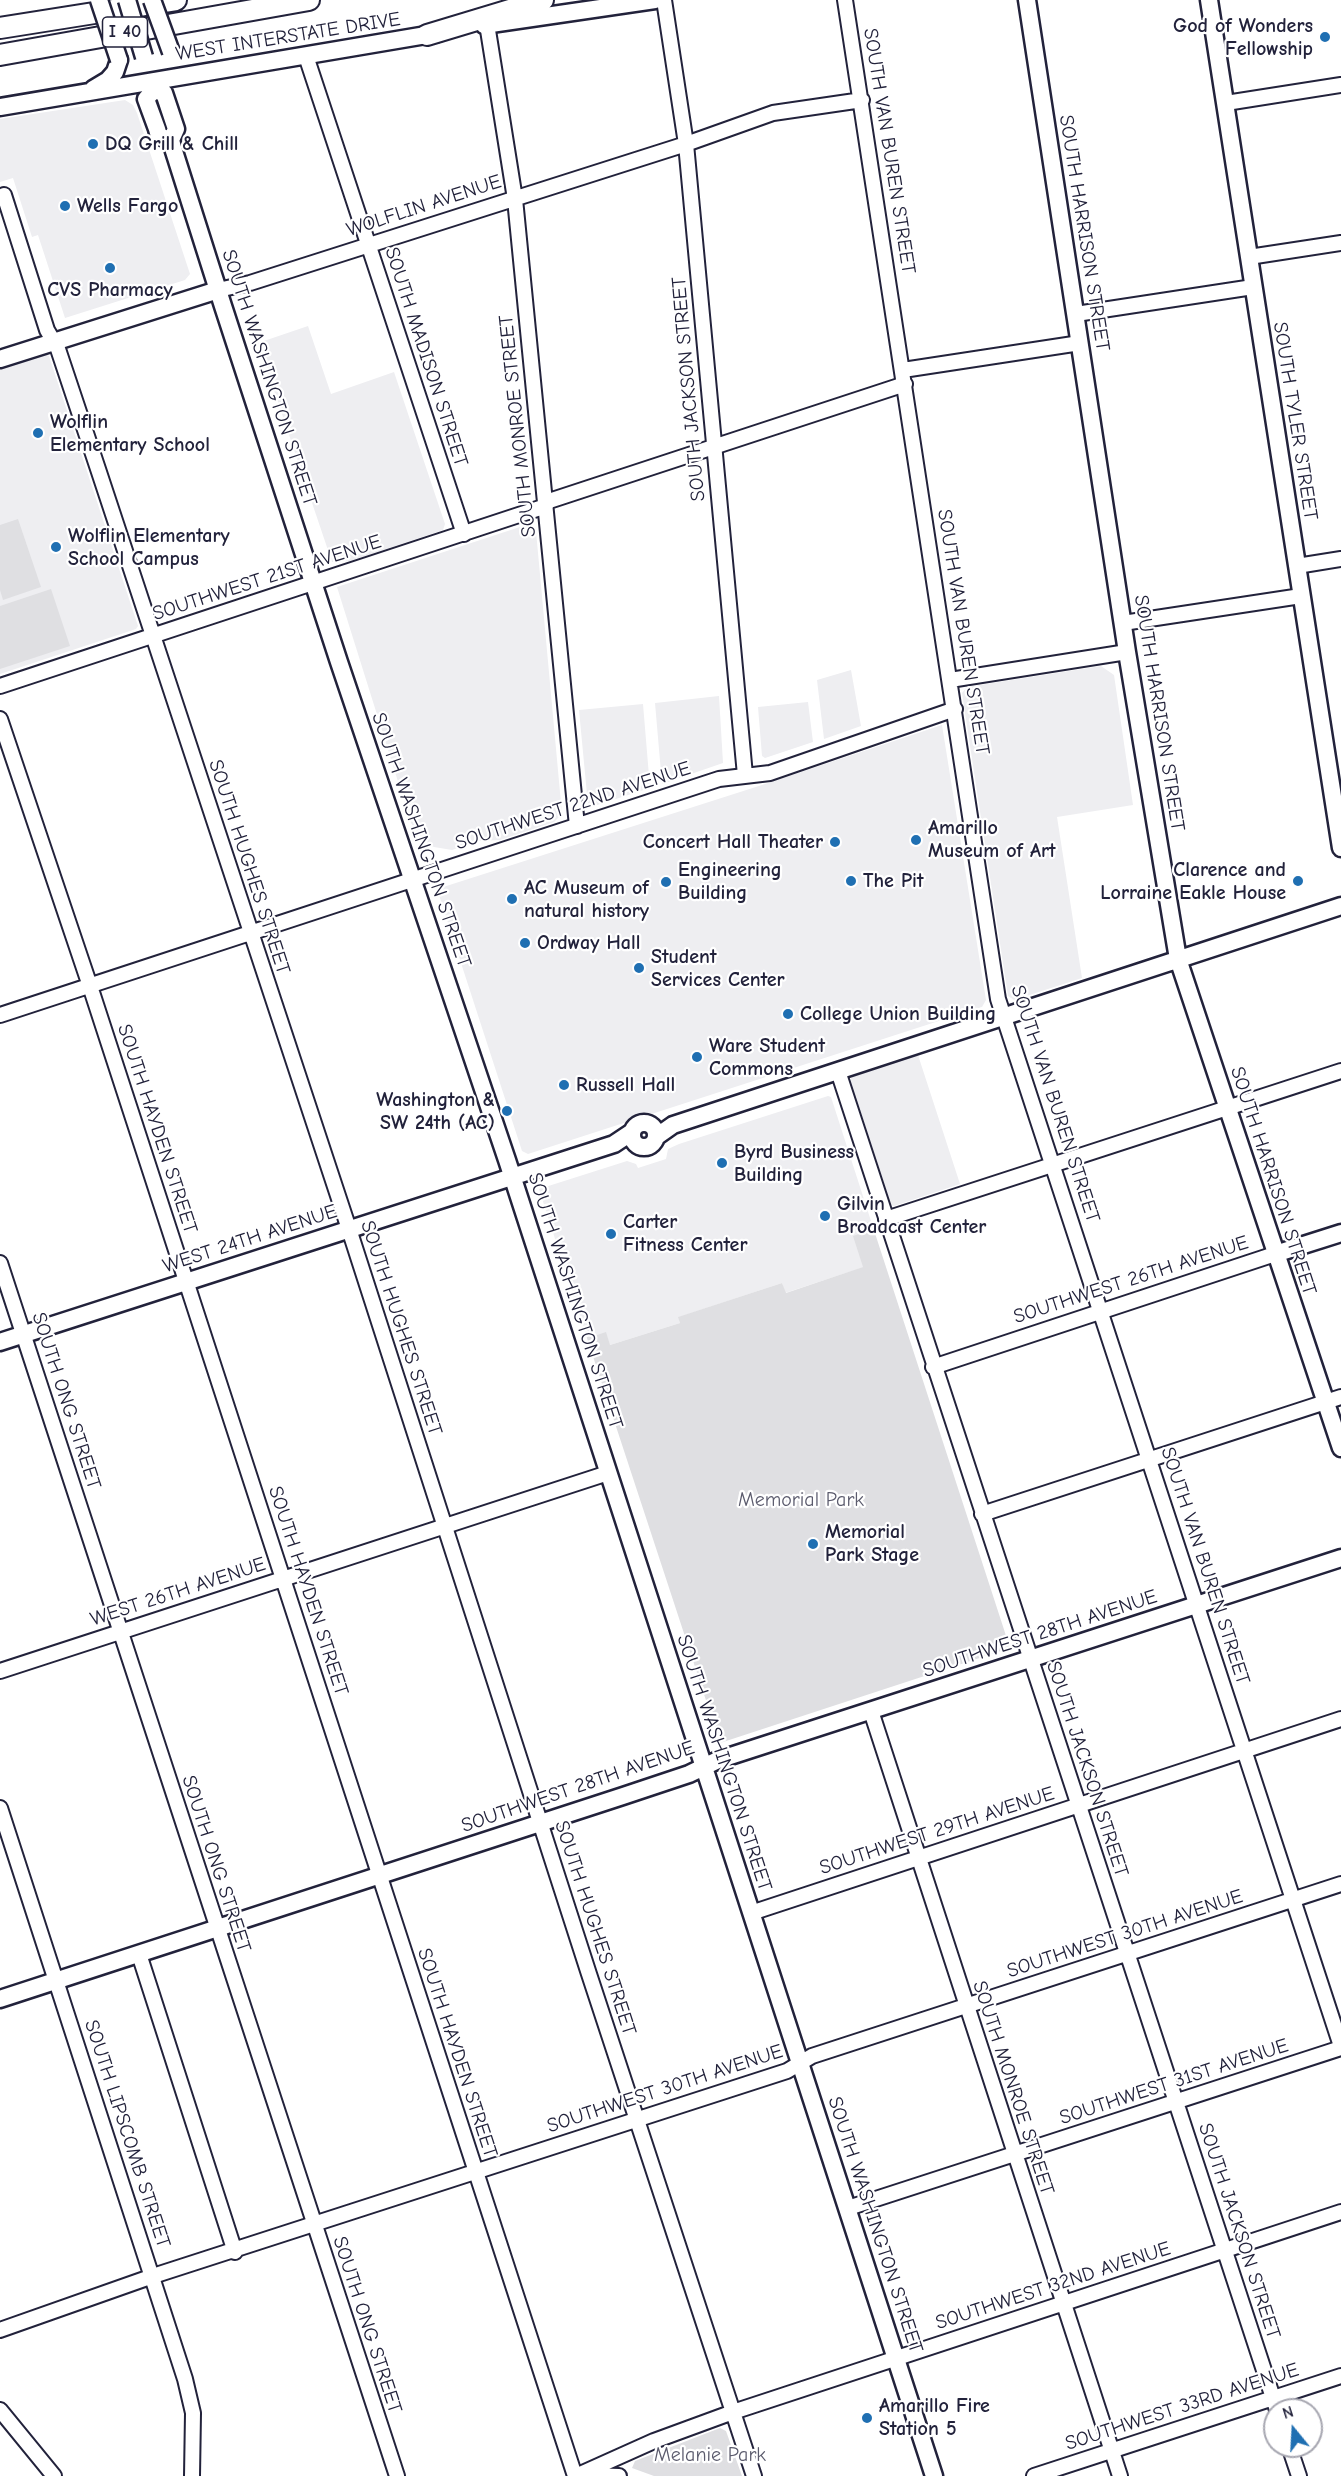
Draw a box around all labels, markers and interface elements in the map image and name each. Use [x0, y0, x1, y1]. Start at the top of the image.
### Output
street label: WEST INTERSTATE DRIVE [174, 7, 402, 67]
place label: God of Wonders Fellowship [1173, 14, 1313, 61]
road number: I 40 [102, 17, 148, 47]
street label: SOUTH VAN BUREN STREET [858, 27, 920, 275]
marker: God of Wonders Fellowship [1318, 30, 1332, 44]
street label: SOUTH HARRISON STREET [1053, 113, 1115, 353]
place label: DQ Grill & Chill [105, 132, 239, 156]
marker: DQ Grill & Chill [86, 137, 100, 151]
street label: WOLFLIN AVENUE [344, 170, 504, 242]
place label: Wells Fargo [77, 194, 178, 218]
marker: Wells Fargo [58, 199, 72, 213]
street label: SOUTH MADISON STREET [379, 244, 473, 470]
street label: SOUTH WASHINGTON STREET [216, 247, 322, 509]
marker: CVS Pharmacy [103, 261, 117, 275]
street label: SOUTH JACKSON STREET [667, 276, 711, 502]
place label: CVS Pharmacy [47, 278, 173, 302]
street label: SOUTH MONROE STREET [494, 314, 542, 538]
street label: SOUTH TYLER STREET [1267, 320, 1323, 522]
place label: Wolflin Elementary School [50, 410, 210, 457]
marker: Wolflin Elementary School [31, 426, 45, 440]
street label: SOUTH VAN BUREN STREET [932, 508, 994, 756]
place label: Wolflin Elementary School Campus [68, 524, 230, 571]
street label: SOUTHWEST 21ST AVENUE [149, 530, 385, 626]
marker: Wolflin Elementary School Campus [49, 540, 63, 554]
street label: SOUTH HARRISON STREET [1128, 593, 1190, 833]
street label: SOUTH WASHINGTON STREET [366, 709, 476, 971]
street label: SOUTH HUGHES STREET [203, 757, 295, 977]
street label: SOUTHWEST 22ND AVENUE [452, 757, 694, 855]
place label: Amarillo Museum of Art [928, 816, 1056, 863]
place label: Concert Hall Theater [643, 830, 823, 854]
marker: Amarillo Museum of Art [909, 833, 923, 847]
marker: Concert Hall Theater [828, 835, 842, 849]
place label: Engineering Building [678, 858, 782, 905]
place label: Clarence and Lorraine Eakle House [1100, 858, 1286, 905]
place label: The Pit [863, 869, 923, 893]
marker: The Pit [844, 874, 858, 888]
marker: Clarence and Lorraine Eakle House [1291, 874, 1305, 888]
marker: Engineering Building [659, 875, 673, 889]
place label: AC Museum of natural history [524, 876, 649, 923]
marker: AC Museum of natural history [505, 892, 519, 906]
place label: Ordway Hall [537, 931, 640, 955]
marker: Ordway Hall [518, 936, 532, 950]
place label: Student Services Center [651, 945, 785, 992]
marker: Student Services Center [632, 961, 646, 975]
street label: SOUTH VAN BUREN STREET [1005, 982, 1105, 1226]
place label: College Union Building [800, 1002, 996, 1026]
marker: College Union Building [781, 1007, 795, 1021]
street label: SOUTH HAYDEN STREET [112, 1021, 202, 1237]
place label: Ware Student Commons [709, 1034, 825, 1081]
marker: Ware Student Commons [690, 1050, 704, 1064]
street label: SOUTH HARRISON STREET [1225, 1064, 1321, 1298]
place label: Russell Hall [576, 1073, 675, 1097]
marker: Russell Hall [557, 1078, 571, 1092]
place label: Washington & SW 24th (AC) [376, 1088, 495, 1135]
marker: Washington & SW 24th (AC) [500, 1104, 514, 1118]
place label: Byrd Business Building [734, 1140, 854, 1187]
marker: Byrd Business Building [715, 1156, 729, 1170]
street label: SOUTH WASHINGTON STREET [522, 1170, 628, 1432]
place label: Gilvin Broadcast Center [837, 1192, 986, 1239]
street label: WEST 24TH AVENUE [160, 1200, 340, 1278]
marker: Gilvin Broadcast Center [818, 1209, 832, 1223]
place label: Carter Fitness Center [623, 1210, 747, 1257]
street label: SOUTH HUGHES STREET [355, 1218, 447, 1438]
marker: Carter Fitness Center [604, 1227, 618, 1241]
street label: SOUTHWEST 26TH AVENUE [1010, 1231, 1252, 1329]
street label: SOUTH ONG STREET [26, 1310, 106, 1492]
street label: SOUTH VAN BUREN STREET [1155, 1444, 1255, 1688]
street label: SOUTH HAYDEN STREET [263, 1483, 353, 1699]
park label: Memorial Park [738, 1488, 864, 1512]
place label: Memorial Park Stage [825, 1520, 919, 1567]
marker: Memorial Park Stage [806, 1537, 820, 1551]
street label: WEST 26TH AVENUE [87, 1552, 269, 1632]
street label: SOUTHWEST 28TH AVENUE [920, 1585, 1160, 1683]
street label: SOUTH WASHINGTON STREET [671, 1632, 777, 1894]
street label: SOUTH JACKSON STREET [1041, 1658, 1133, 1880]
street label: SOUTHWEST 28TH AVENUE [458, 1736, 698, 1838]
street label: SOUTH ONG STREET [176, 1773, 256, 1955]
street label: SOUTHWEST 29TH AVENUE [817, 1782, 1057, 1880]
street label: SOUTH HUGHES STREET [549, 1818, 641, 2038]
street label: SOUTHWEST 30TH AVENUE [1004, 1884, 1246, 1984]
street label: SOUTH HAYDEN STREET [412, 1945, 502, 2161]
street label: SOUTH MONROE STREET [967, 1978, 1059, 2198]
street label: SOUTH LIPSCOMB STREET [79, 2017, 175, 2251]
street label: SOUTHWEST 31ST AVENUE [1057, 2034, 1291, 2130]
street label: SOUTHWEST 30TH AVENUE [544, 2039, 786, 2139]
street label: SOUTH WASHINGTON STREET [822, 2094, 928, 2356]
street label: SOUTH JACKSON STREET [1193, 2120, 1285, 2342]
street label: SOUTH ONG STREET [327, 2234, 407, 2416]
street label: SOUTHWEST 32ND AVENUE [932, 2237, 1174, 2335]
street label: SOUTHWEST 33RD AVENUE [1062, 2358, 1302, 2456]
place label: Amarillo Fire Station 5 [879, 2394, 990, 2441]
north arrow [1263, 2398, 1323, 2458]
marker: Amarillo Fire Station 5 [860, 2411, 874, 2425]
park label: Melanie Park [654, 2443, 766, 2467]

